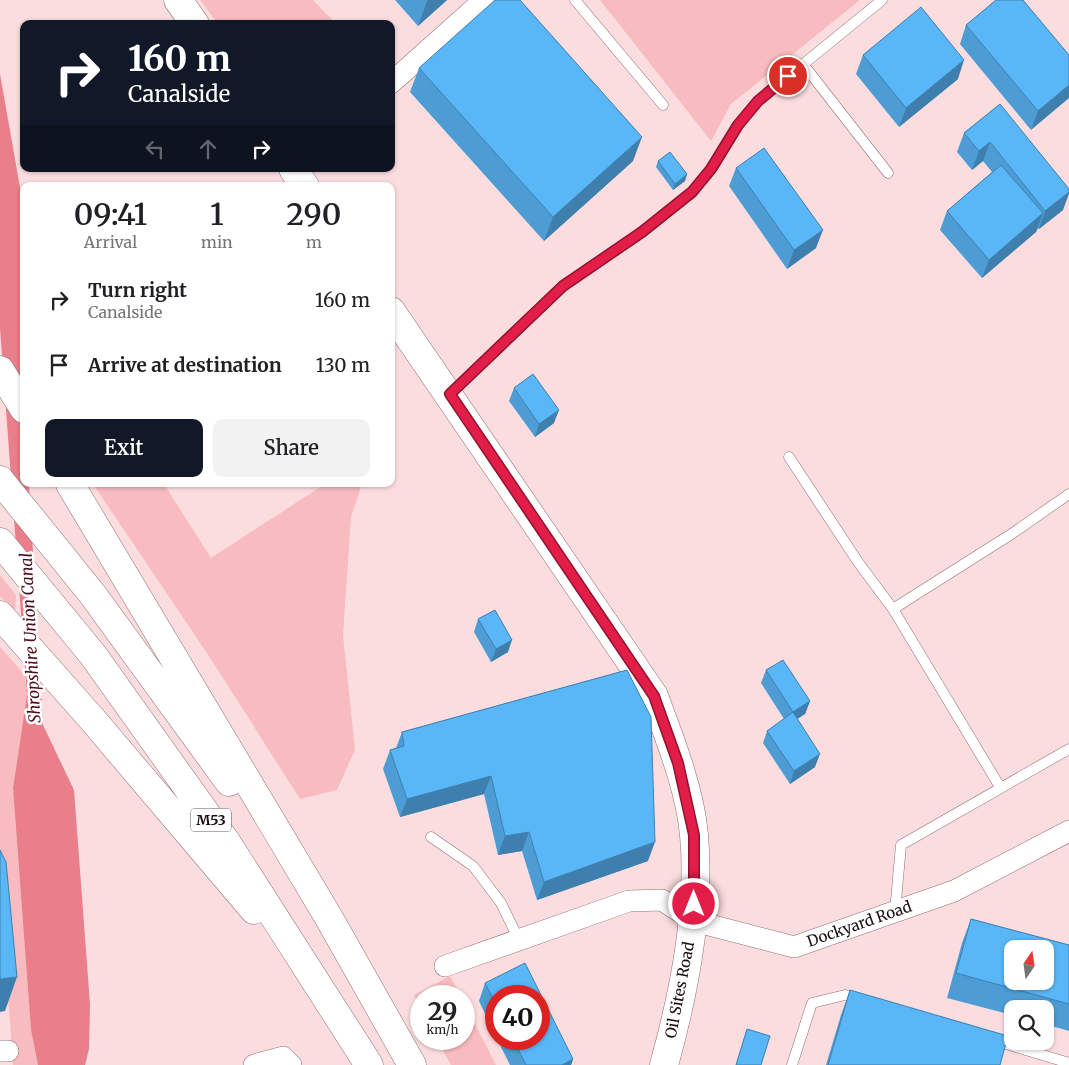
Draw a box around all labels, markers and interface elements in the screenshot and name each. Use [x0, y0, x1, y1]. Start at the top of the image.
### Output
text: 160 m [128, 37, 231, 81]
icon: right [45, 40, 110, 105]
pin [767, 55, 809, 97]
icon: arrive [774, 62, 802, 90]
text: Canalside [128, 80, 230, 108]
icon: left [141, 135, 169, 163]
icon: ahead [194, 135, 222, 163]
icon: right [247, 135, 275, 163]
text: 09:41 [74, 195, 147, 233]
text: 1 [210, 195, 224, 233]
text: 290 [286, 195, 341, 233]
text: Arrival [84, 232, 137, 252]
text: min [201, 232, 233, 252]
text: m [306, 232, 322, 252]
text: Turn right [88, 278, 187, 302]
icon: right [45, 286, 73, 314]
text: 160 m [315, 288, 370, 312]
text: Canalside [88, 302, 162, 322]
icon: arrive [45, 351, 73, 379]
text: Arrive at destination [88, 353, 282, 377]
text: 130 m [316, 353, 370, 377]
button: Exit [45, 419, 203, 477]
button: Share [213, 419, 370, 477]
water label: Shropshire Union Canal [16, 552, 44, 724]
road number: M53 [191, 808, 231, 832]
position arrow [667, 877, 719, 929]
street label: Dockyard Road [804, 897, 914, 951]
street label: Oil Sites Road [661, 940, 698, 1040]
north arrow [1004, 940, 1054, 990]
map controls [1004, 940, 1054, 1050]
speed limit sign: 40 [485, 985, 550, 1050]
text: 29 [428, 995, 457, 1027]
button: search [1004, 1000, 1054, 1050]
text: km/h [427, 1022, 458, 1037]

